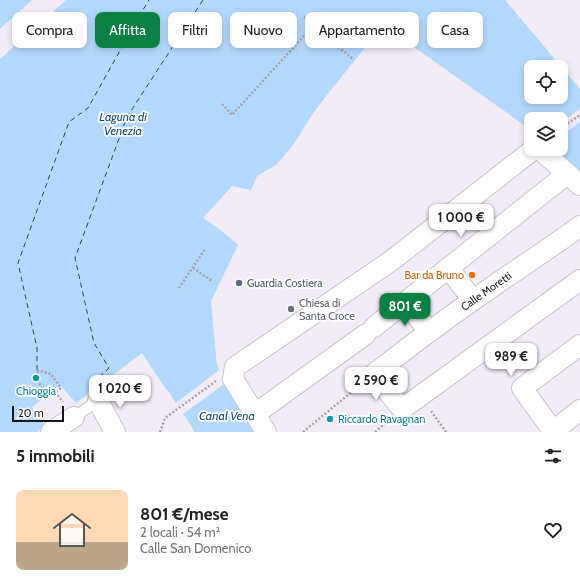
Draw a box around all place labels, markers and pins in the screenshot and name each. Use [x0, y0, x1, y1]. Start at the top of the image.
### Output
pin: 1 000 € [424, 204, 498, 238]
place label: Bar da Bruno [404, 268, 464, 282]
marker: Bar da Bruno [467, 270, 477, 280]
place label: Guardia Costiera [247, 276, 323, 290]
marker: Guardia Costiera [234, 278, 244, 288]
pin: 801 € [377, 293, 433, 327]
place label: Chiesa di Santa Croce [299, 296, 355, 323]
marker: Chiesa di Santa Croce [286, 304, 296, 314]
pin: 989 € [483, 343, 539, 377]
pin: 2 590 € [339, 367, 413, 401]
marker: Chioggia [31, 373, 41, 383]
pin: 1 020 € [83, 375, 157, 409]
place label: Chioggia [16, 384, 57, 398]
place label: Riccardo Ravagnan [338, 412, 425, 426]
marker: Riccardo Ravagnan [325, 414, 335, 424]

